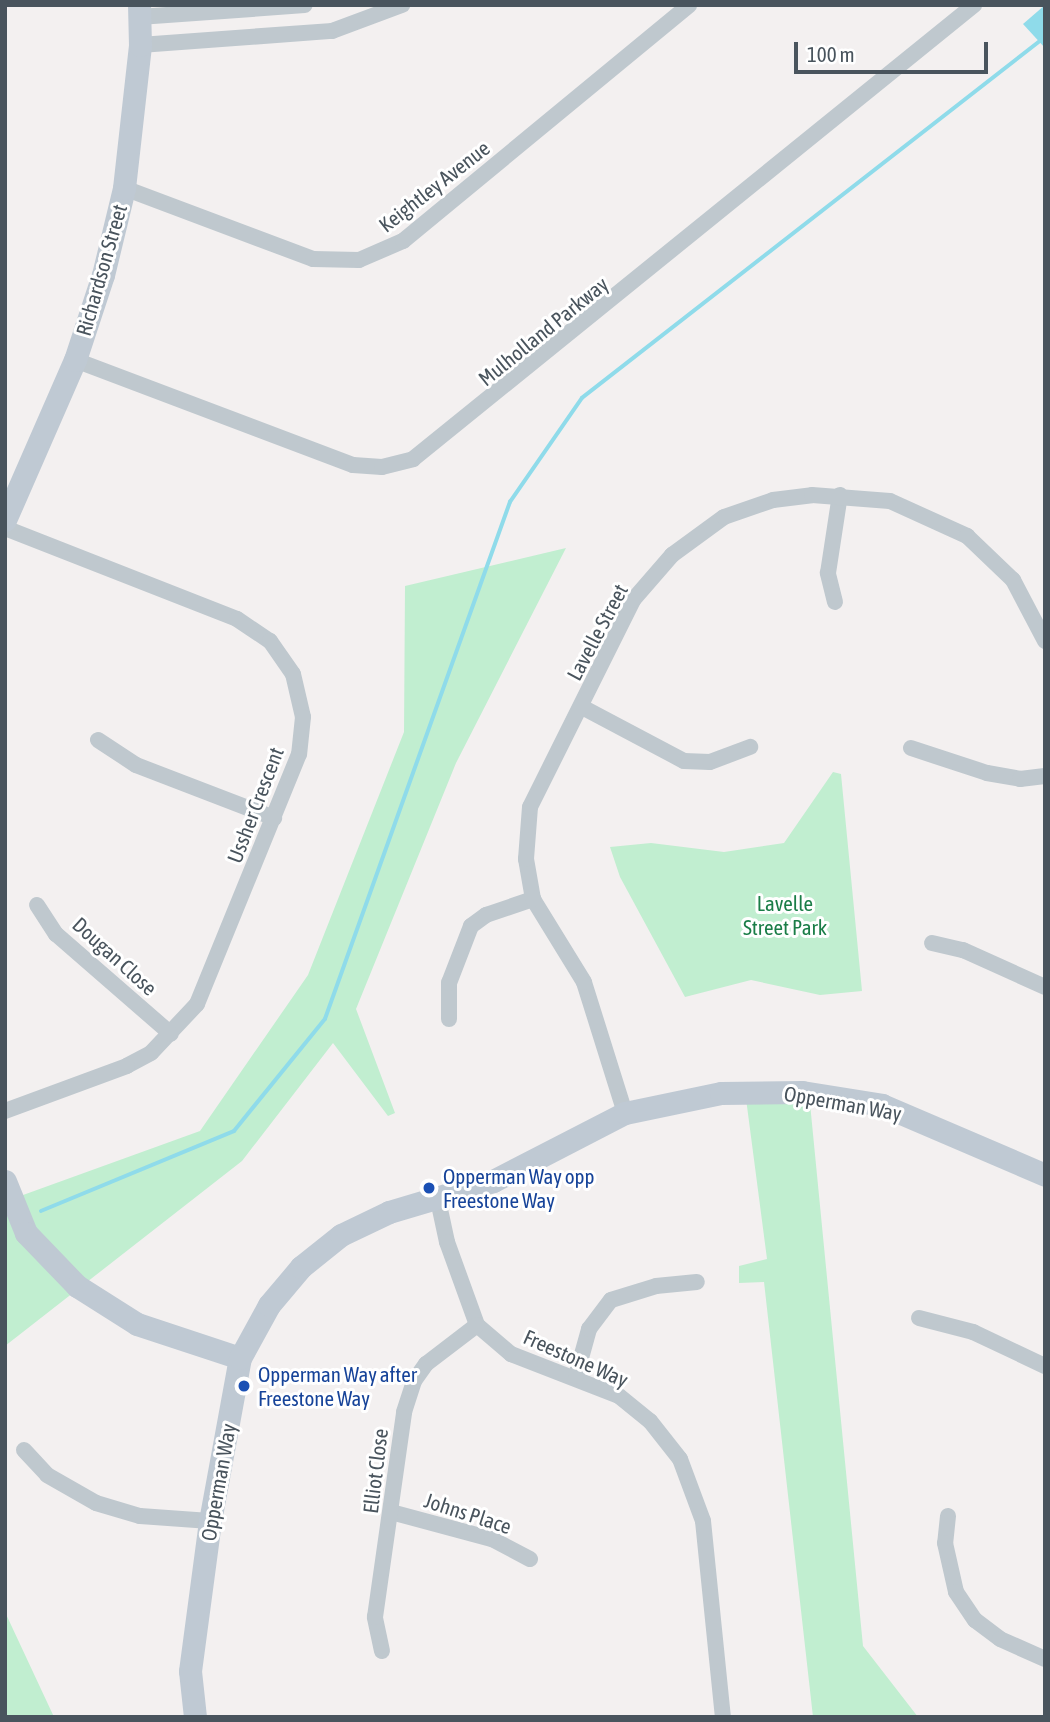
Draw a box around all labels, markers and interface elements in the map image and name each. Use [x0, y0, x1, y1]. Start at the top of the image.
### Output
scale bar [798, 28, 992, 72]
text: 100 m [807, 42, 855, 66]
street label: Keightley Avenue [374, 135, 494, 237]
street label: Richardson Street [70, 201, 132, 339]
street label: Mulholland Parkway [473, 271, 613, 391]
street label: Lavelle Street [561, 580, 633, 684]
street label: Ussher Crescent [221, 743, 289, 867]
park label: Lavelle Street Park [743, 890, 827, 940]
street label: Dougan Close [68, 912, 162, 1000]
street label: Opperman Way [782, 1080, 904, 1126]
place label: Opperman Way opp Freestone Way [443, 1163, 595, 1213]
marker: Opperman Way opp Freestone Way [421, 1180, 437, 1196]
street label: Freestone Way [520, 1324, 632, 1392]
place label: Opperman Way after Freestone Way [258, 1361, 417, 1411]
marker: Opperman Way after Freestone Way [236, 1378, 252, 1394]
street label: Opperman Way [195, 1421, 241, 1543]
street label: Elliot Close [357, 1427, 393, 1515]
street label: Johns Place [421, 1487, 515, 1539]

